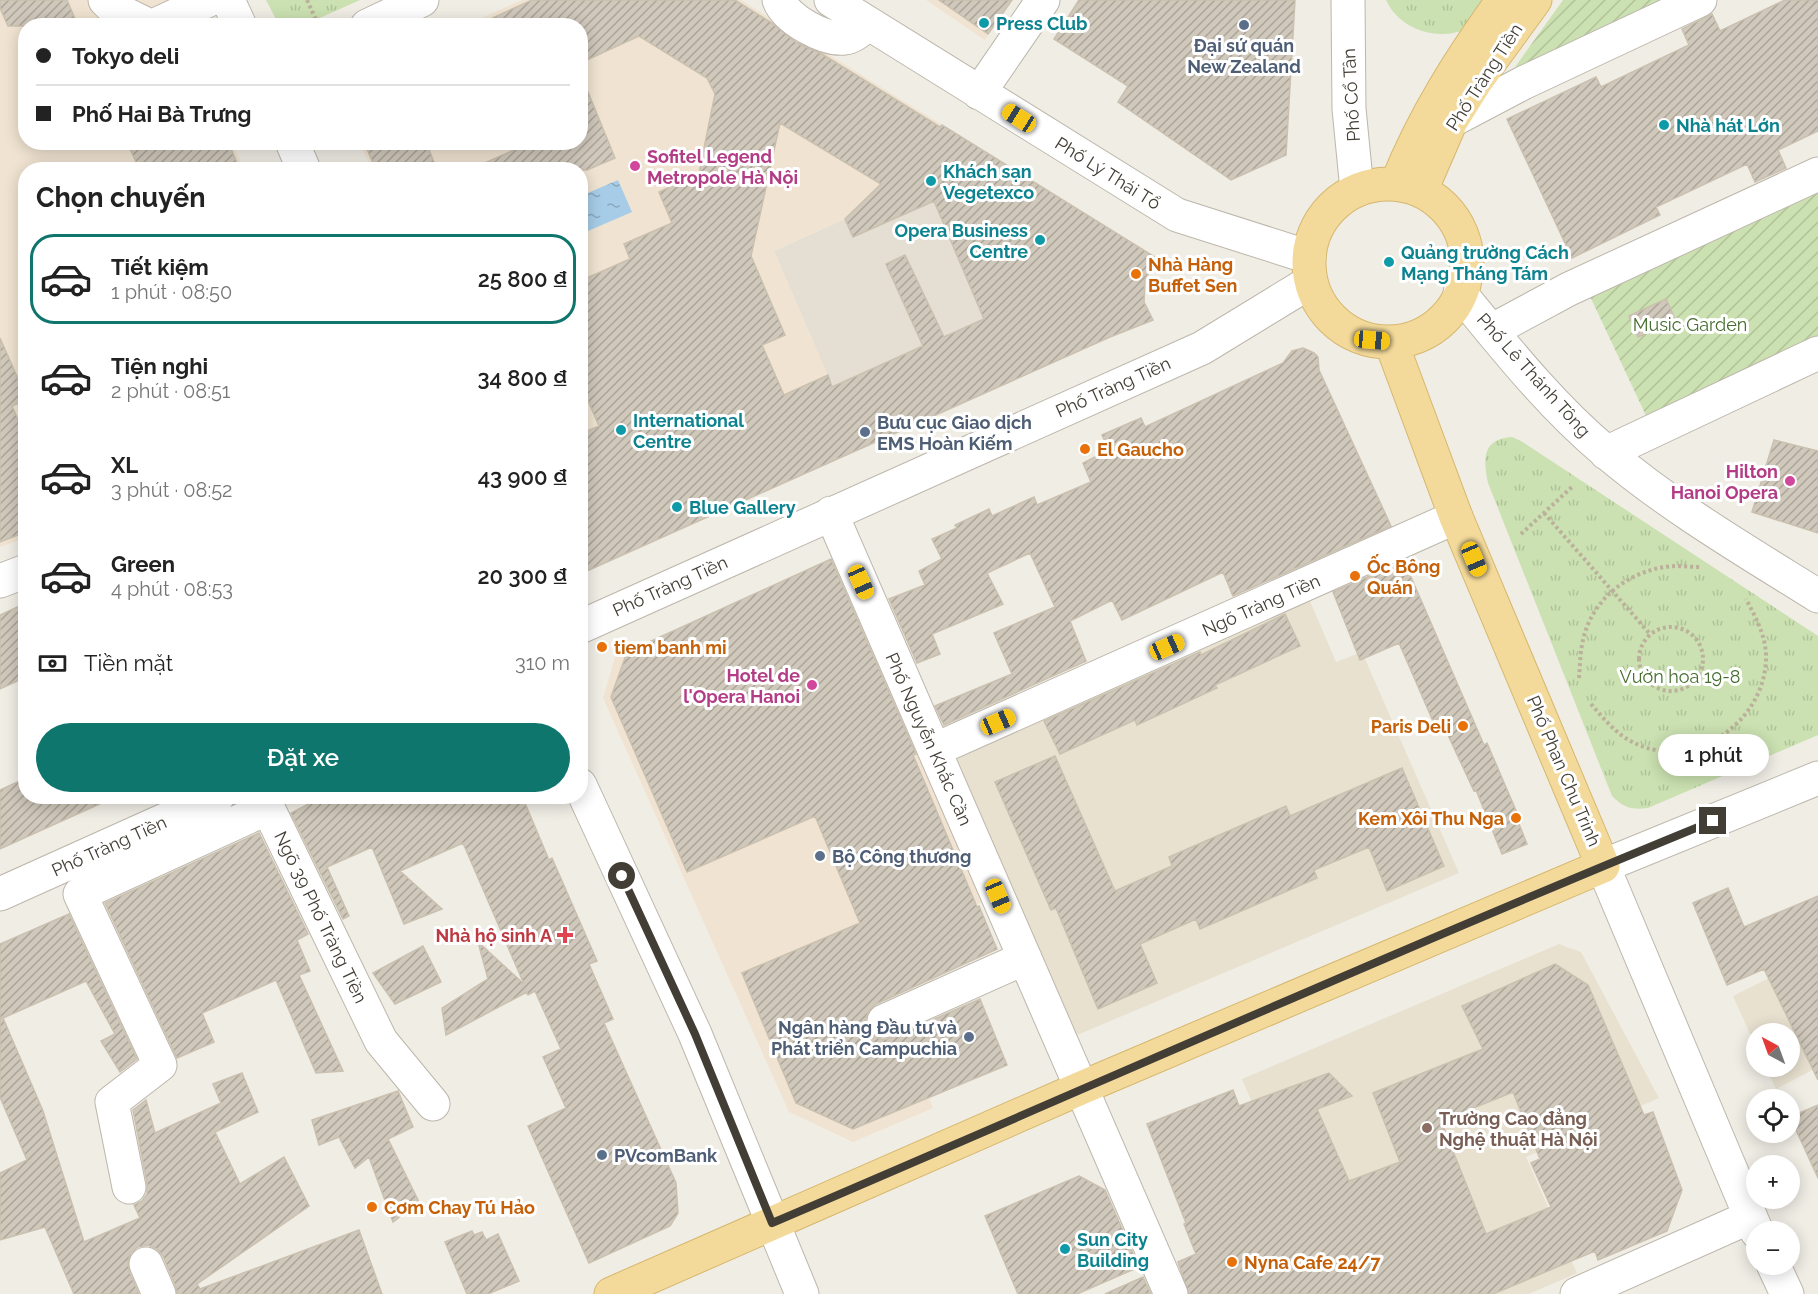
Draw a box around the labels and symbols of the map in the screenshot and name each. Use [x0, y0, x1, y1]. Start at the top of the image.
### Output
place label: Press Club [996, 13, 1088, 34]
marker: Press Club [977, 16, 991, 30]
marker: Đại sứ quán New Zealand [1237, 18, 1251, 32]
street label: Phố Tràng Tiền [1442, 19, 1526, 135]
place label: Đại sứ quán New Zealand [1187, 35, 1301, 77]
street label: Phố Cổ Tân [1338, 48, 1364, 142]
car [999, 101, 1039, 135]
place label: Nhà hát Lớn [1676, 115, 1780, 136]
marker: Nhà hát Lớn [1657, 118, 1671, 132]
street label: Phố Lý Thái Tổ [1051, 132, 1165, 214]
place label: Sofitel Legend Metropole Hà Nội [647, 146, 798, 188]
marker: Sofitel Legend Metropole Hà Nội [628, 159, 642, 173]
place label: Khách sạn Vegetexco [943, 161, 1034, 203]
marker: Khách sạn Vegetexco [924, 174, 938, 188]
place label: Opera Business Centre [894, 220, 1028, 262]
marker: Opera Business Centre [1033, 233, 1047, 247]
place label: Quảng trường Cách Mạng Tháng Tám [1401, 242, 1569, 284]
place label: Nhà Hàng Buffet Sen [1148, 254, 1237, 296]
marker: Quảng trường Cách Mạng Tháng Tám [1382, 255, 1396, 269]
marker: Nhà Hàng Buffet Sen [1129, 267, 1143, 281]
street label: Phố Lê Thánh Tông [1473, 309, 1595, 441]
park label: Music Garden [1633, 314, 1747, 335]
car [1353, 329, 1391, 351]
street label: Phố Tràng Tiền [1052, 352, 1174, 422]
place label: International Centre [633, 410, 744, 452]
place label: Bưu cục Giao dịch EMS Hoàn Kiếm [877, 412, 1032, 454]
marker: International Centre [614, 423, 628, 437]
marker: Bưu cục Giao dịch EMS Hoàn Kiếm [858, 425, 872, 439]
place label: El Gaucho [1097, 439, 1184, 460]
marker: El Gaucho [1078, 442, 1092, 456]
place label: Hilton Hanoi Opera [1671, 461, 1778, 503]
marker: Hilton Hanoi Opera [1783, 474, 1797, 488]
place label: Blue Gallery [689, 497, 796, 518]
marker: Blue Gallery [670, 500, 684, 514]
car [1459, 539, 1489, 579]
street label: Phố Tràng Tiền [609, 551, 731, 621]
place label: Ốc Bông Quán [1367, 554, 1441, 598]
car [845, 562, 877, 602]
marker: Ốc Bông Quán [1348, 569, 1362, 583]
street label: Ngõ Tràng Tiền [1199, 570, 1323, 640]
car [1147, 631, 1187, 663]
place label: tiem banh mi [614, 637, 727, 658]
marker: tiem banh mi [595, 640, 609, 654]
street label: Phố Nguyễn Khắc Cần [881, 649, 977, 829]
place label: Hotel de l'Opera Hanoi [683, 665, 800, 707]
park label: Vườn hoa 19-8 [1620, 666, 1740, 687]
marker: Hotel de l'Opera Hanoi [805, 678, 819, 692]
street label: Phố Phan Chu Trinh [1523, 692, 1605, 850]
car [978, 706, 1018, 738]
place label: Paris Deli [1371, 716, 1451, 737]
marker: Paris Deli [1456, 719, 1470, 733]
callout: 1 phút [1658, 734, 1768, 776]
route end [1699, 807, 1726, 834]
place label: Kem Xôi Thu Nga [1358, 808, 1504, 829]
street label: Phố Tràng Tiền [48, 811, 170, 881]
marker: Kem Xôi Thu Nga [1509, 811, 1523, 825]
street label: Ngõ 39 Phố Tràng Tiền [270, 828, 372, 1006]
place label: Bộ Công thương [832, 846, 971, 867]
marker: Bộ Công thương [813, 849, 827, 863]
route start [608, 862, 635, 889]
car [983, 876, 1013, 916]
place label: Nhà hộ sinh A [436, 925, 553, 946]
marker: Nhà hộ sinh A [556, 926, 574, 944]
place label: Ngân hàng Đầu tư và Phát triển Campuchia [771, 1017, 957, 1059]
north arrow [1746, 1023, 1800, 1077]
marker: Ngân hàng Đầu tư và Phát triển Campuchia [962, 1030, 976, 1044]
place label: Trường Cao đẳng Nghệ thuật Hà Nội [1439, 1108, 1598, 1150]
marker: Trường Cao đẳng Nghệ thuật Hà Nội [1420, 1121, 1434, 1135]
place label: PVcomBank [614, 1145, 718, 1166]
marker: PVcomBank [595, 1148, 609, 1162]
place label: Cơm Chay Tú Hảo [384, 1197, 535, 1218]
marker: Cơm Chay Tú Hảo [365, 1200, 379, 1214]
place label: Sun City Building [1077, 1229, 1149, 1271]
marker: Sun City Building [1058, 1242, 1072, 1256]
place label: Nyna Cafe 24/7 [1244, 1252, 1381, 1273]
marker: Nyna Cafe 24/7 [1225, 1255, 1239, 1269]

